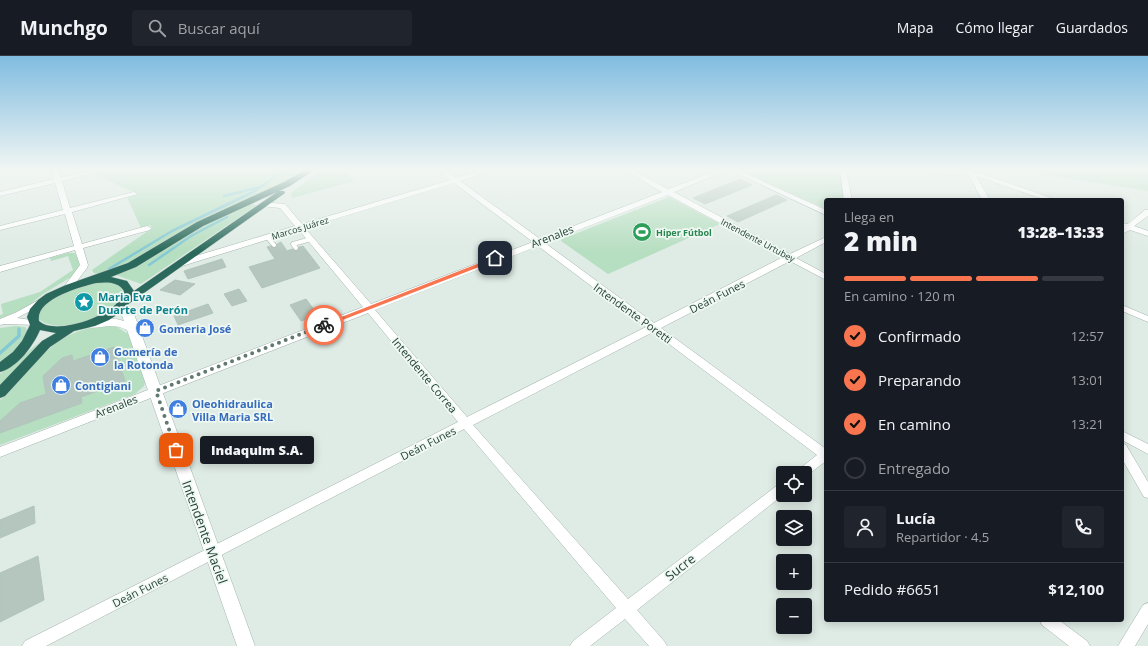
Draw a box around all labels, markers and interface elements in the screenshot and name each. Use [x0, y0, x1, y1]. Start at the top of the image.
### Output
search box [132, 10, 412, 46]
text: Munchgo [20, 15, 108, 41]
icon: search [146, 17, 168, 39]
text: Buscar aquí [178, 18, 260, 38]
text: Mapa [897, 18, 933, 37]
text: Cómo llegar [955, 18, 1034, 37]
text: Guardados [1056, 18, 1128, 37]
text: Llega en [844, 208, 894, 226]
street label: Marcos Juárez [270, 213, 330, 243]
street label: Intendente Urtubey [719, 215, 798, 265]
street label: Arenales [528, 221, 576, 251]
sports icon: Hiper Fútbol [631, 221, 653, 243]
text: 13:28–13:33 [1018, 222, 1104, 242]
text: 2 min [844, 223, 918, 259]
place label: Hiper Fútbol [656, 226, 712, 239]
pin [478, 241, 512, 275]
icon: home [484, 247, 506, 269]
street label: Deán Funes [687, 276, 747, 316]
street label: Intendente Poretti [591, 279, 675, 347]
text: En camino · 120 m [844, 287, 955, 305]
place label: Maria Eva Duarte de Perón [98, 289, 188, 317]
place icon: Maria Eva Duarte de Perón [73, 291, 95, 313]
courier [304, 305, 344, 345]
icon: bike [313, 314, 335, 336]
shop icon: Gomeria José [134, 317, 156, 339]
place label: Gomeria José [159, 321, 232, 336]
icon: check [844, 325, 866, 347]
text: Confirmado [878, 326, 961, 346]
text: 12:57 [1071, 327, 1104, 345]
street label: Intendente Correa [389, 334, 461, 416]
place label: Gomería de la Rotonda [114, 344, 178, 372]
shop icon: Gomería de la Rotonda [89, 346, 111, 368]
icon: check [844, 369, 866, 391]
text: Preparando [878, 370, 961, 390]
text: 13:01 [1071, 371, 1104, 389]
shop icon: Contigiani [50, 374, 72, 396]
place label: Contigiani [75, 378, 131, 393]
street label: Arenales [92, 391, 140, 421]
place label: Oleohidraulica Villa Maria SRL [192, 396, 273, 424]
shop icon: Oleohidraulica Villa Maria SRL [167, 398, 189, 420]
icon: check [844, 413, 866, 435]
text: En camino [878, 414, 951, 434]
text: 13:21 [1071, 415, 1104, 433]
street label: Deán Funes [398, 423, 458, 463]
pin [159, 433, 193, 467]
callout: Indaquim S.A. [200, 436, 314, 464]
icon: bag [165, 439, 187, 461]
text: Indaquim S.A. [211, 441, 303, 459]
text: Entregado [878, 458, 950, 478]
map controls [776, 466, 812, 634]
button: locate [776, 466, 812, 502]
street label: Intendente Maciel [178, 478, 232, 586]
button: person [844, 506, 886, 548]
button: phone [1062, 506, 1104, 548]
text: Lucía [896, 508, 936, 528]
button: layers [776, 510, 812, 546]
text: Repartidor · 4.5 [896, 528, 989, 546]
street label: Sucre [661, 549, 699, 585]
button: + [776, 554, 812, 590]
street label: Deán Funes [110, 570, 170, 610]
text: Pedido #6651 [844, 579, 941, 599]
text: $12,100 [1048, 579, 1104, 599]
button: − [776, 598, 812, 634]

